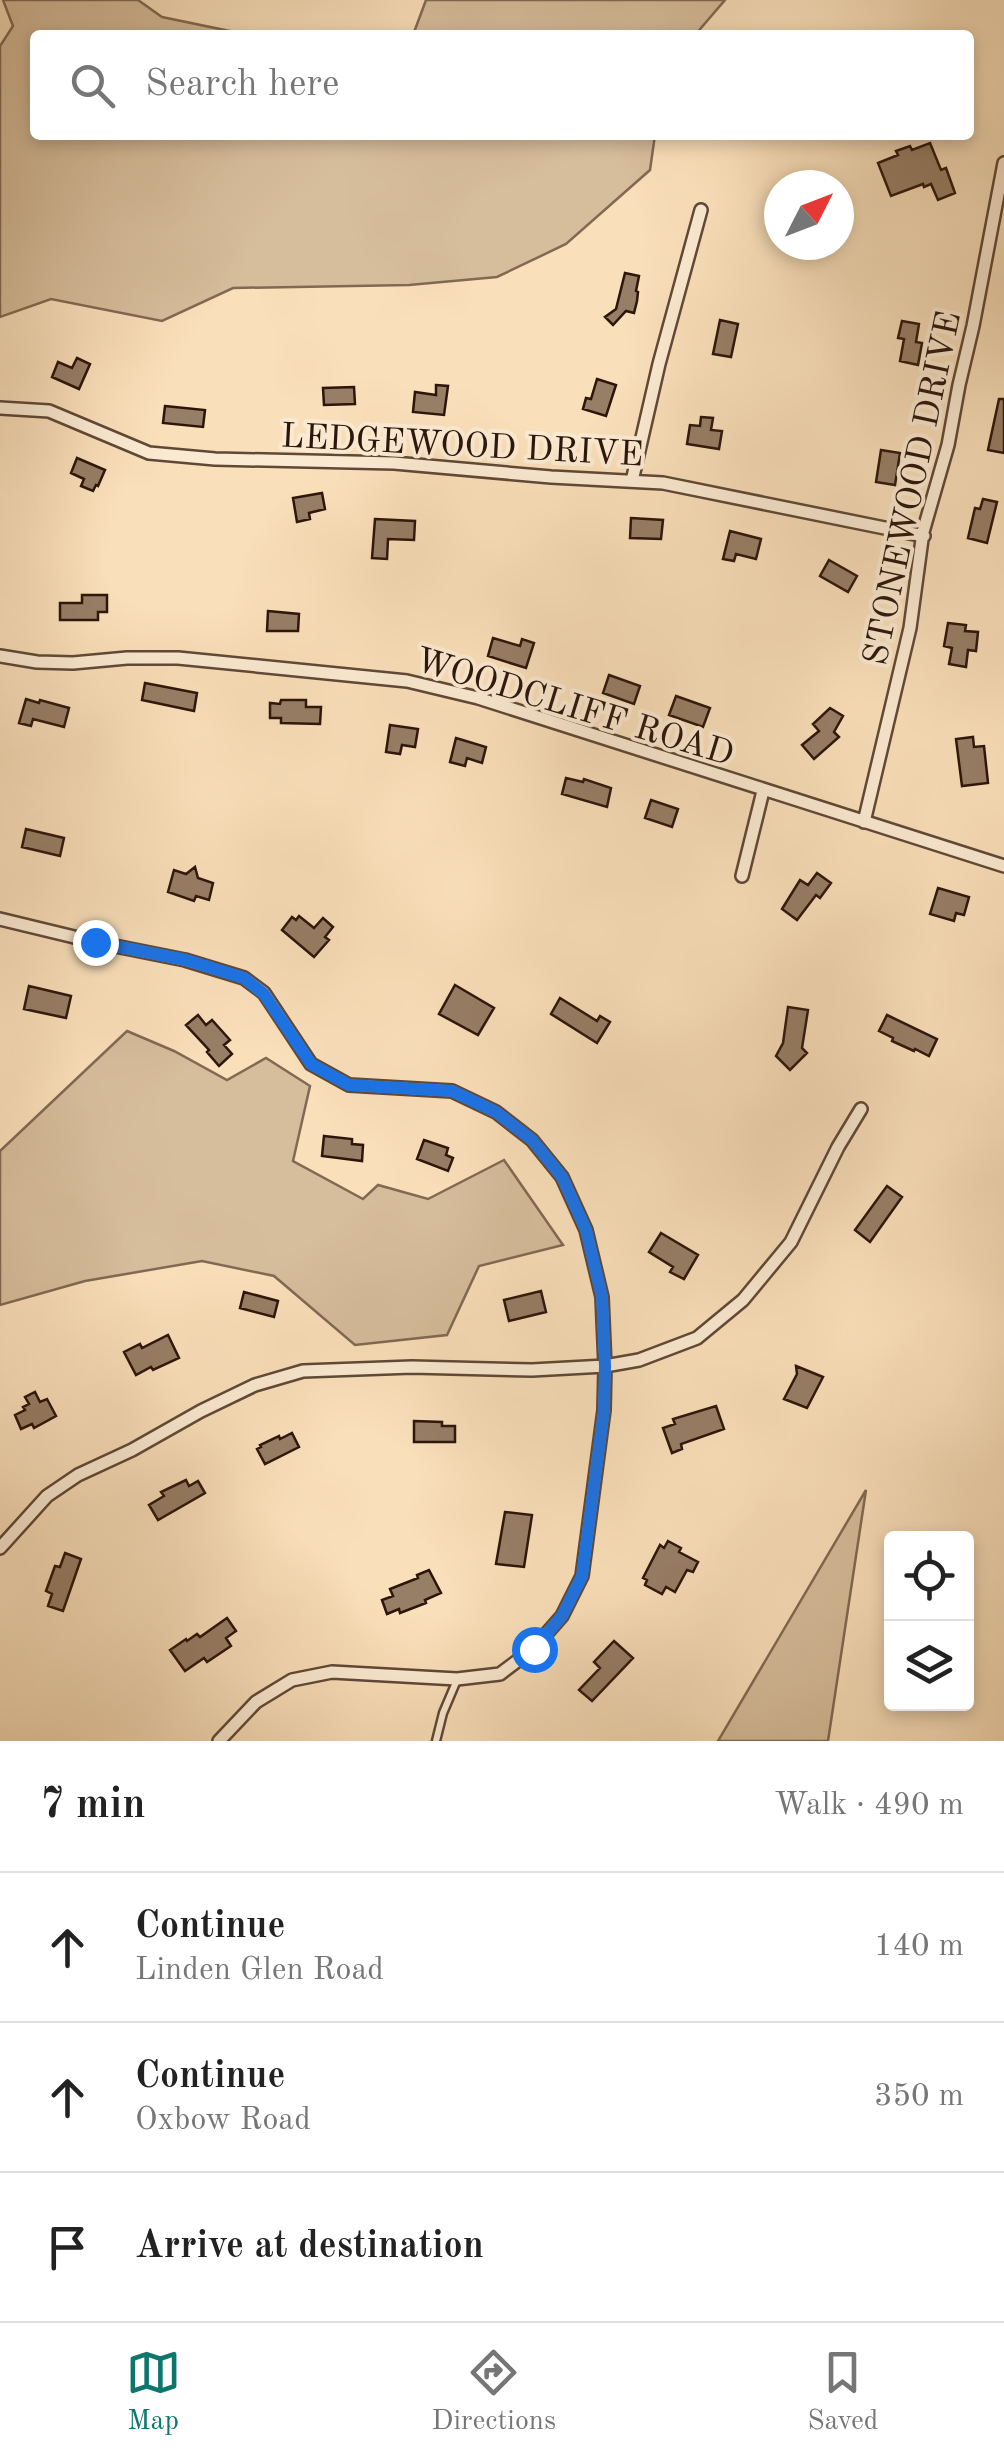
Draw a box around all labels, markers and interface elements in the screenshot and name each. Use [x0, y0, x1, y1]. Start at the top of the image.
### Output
search box [30, 30, 974, 140]
icon: search [65, 58, 120, 113]
text: Search here [145, 66, 340, 104]
north arrow [764, 170, 854, 260]
street label: STONEWOOD DRIVE [859, 308, 968, 669]
street label: LEDGEWOOD DRIVE [280, 420, 644, 473]
street label: WOODCLIFF ROAD [411, 643, 738, 773]
route end [73, 920, 119, 966]
map controls [884, 1531, 974, 1711]
button: locate [884, 1531, 974, 1621]
button: layers [884, 1621, 974, 1711]
route start [512, 1627, 558, 1673]
text: 7 min [40, 1785, 146, 1827]
text: Walk · 490 m [774, 1790, 964, 1822]
text: Continue [135, 1908, 285, 1946]
icon: ahead [40, 1920, 95, 1975]
text: 140 m [874, 1931, 964, 1963]
text: Linden Glen Road [135, 1955, 384, 1987]
text: Continue [135, 2058, 285, 2096]
icon: ahead [40, 2070, 95, 2125]
text: 350 m [874, 2081, 964, 2113]
text: Oxbow Road [135, 2105, 311, 2137]
icon: arrive [40, 2220, 95, 2275]
text: Arrive at destination [135, 2228, 484, 2266]
tab: Map [126, 2345, 181, 2440]
tab: Directions [432, 2345, 556, 2440]
tab: Saved [807, 2345, 878, 2440]

